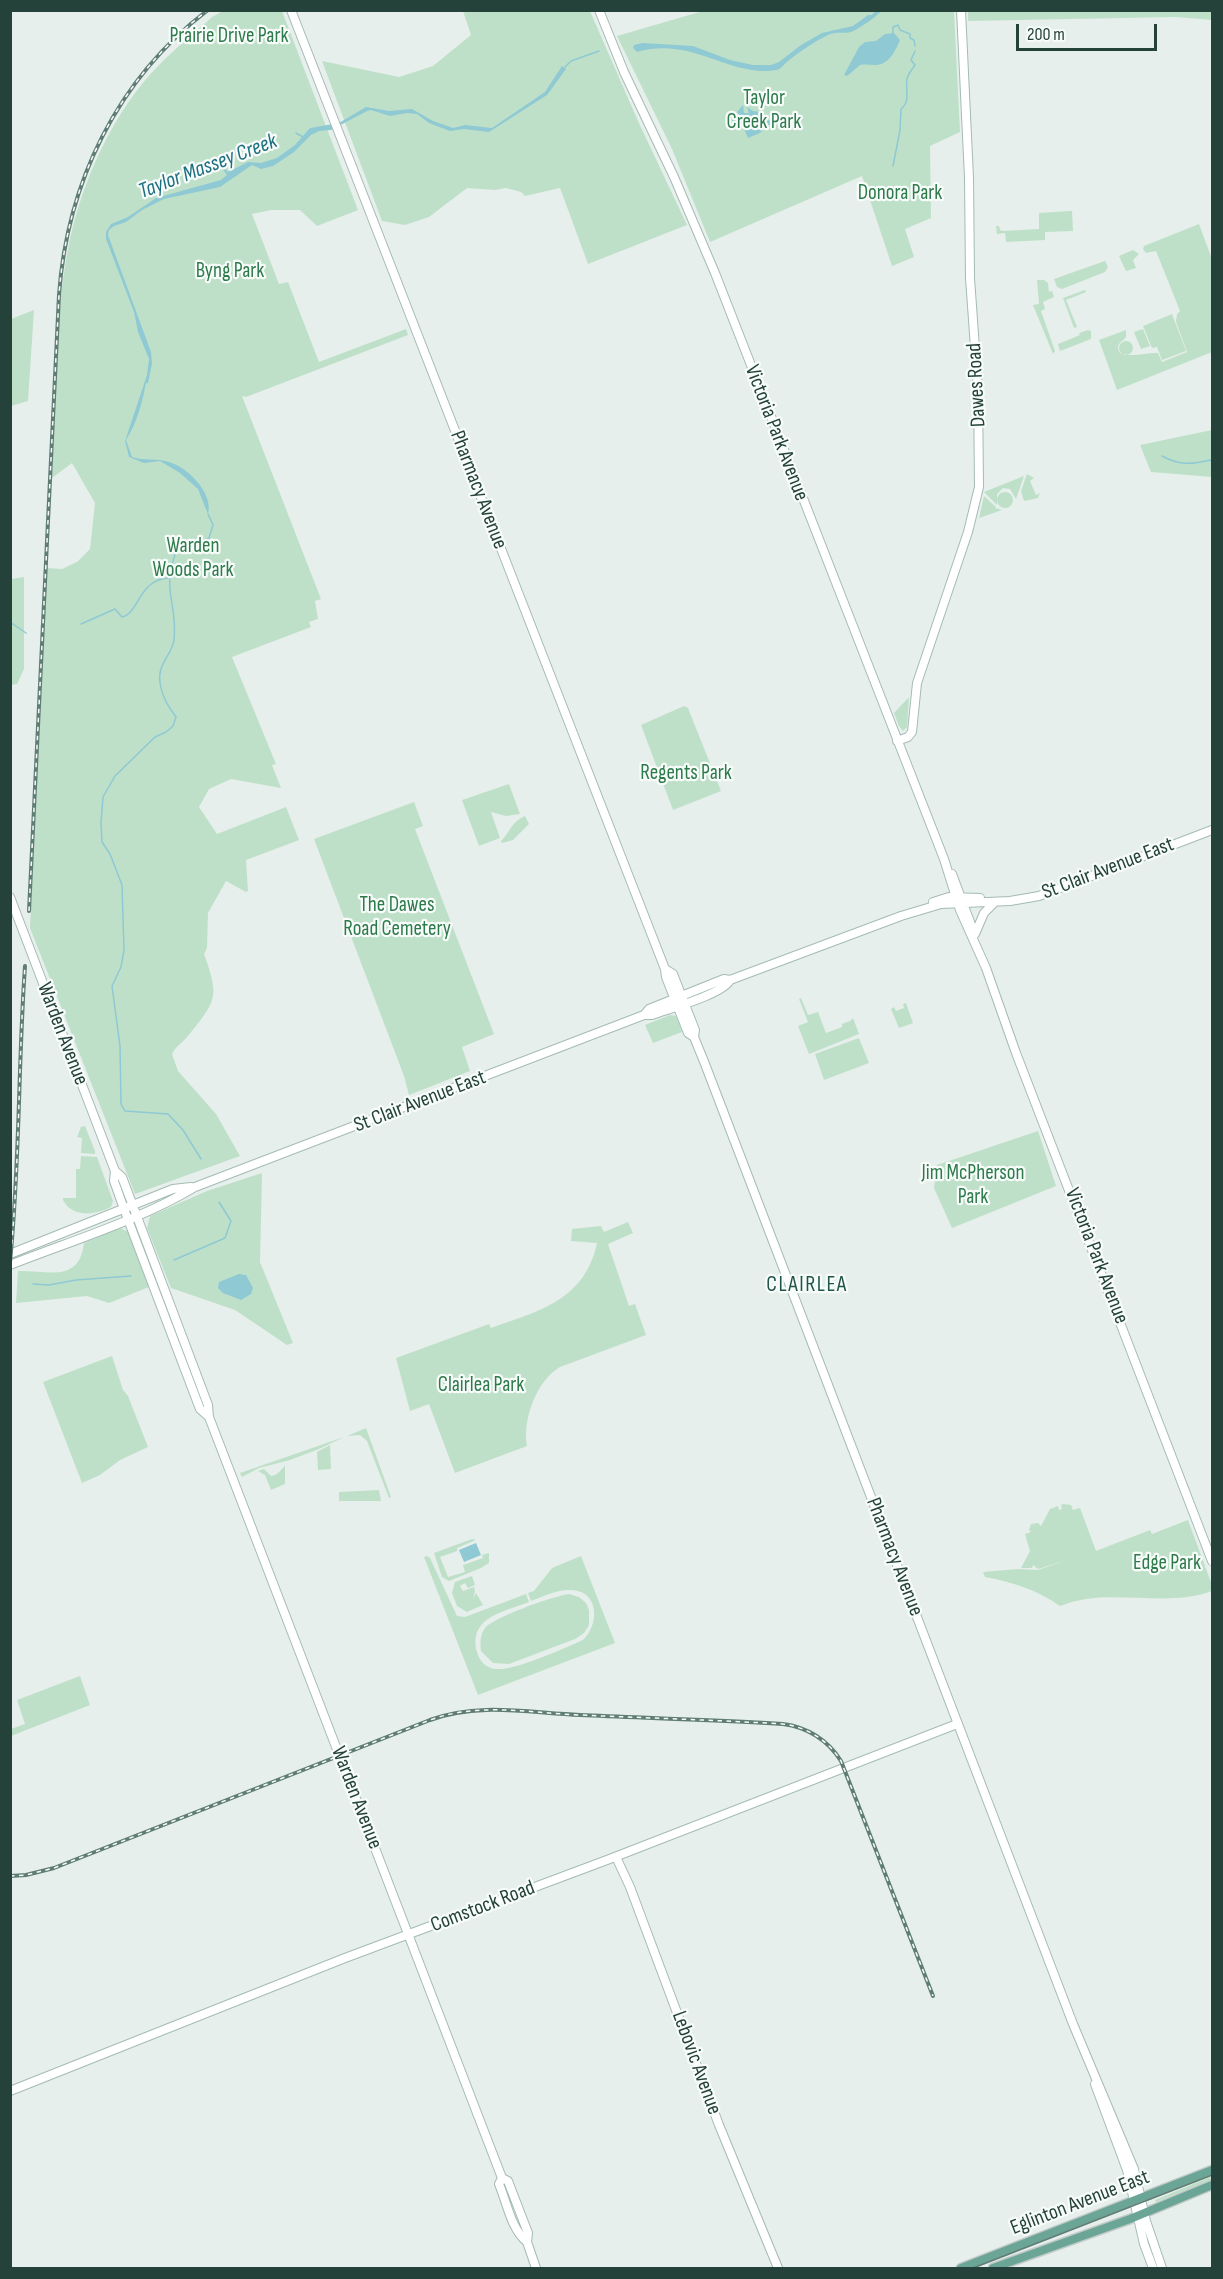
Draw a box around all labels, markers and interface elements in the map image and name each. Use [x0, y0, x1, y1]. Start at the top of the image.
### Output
scale bar [1019, 12, 1160, 50]
park label: Prairie Drive Park [170, 24, 288, 50]
text: 200 m [1027, 24, 1065, 45]
park label: Taylor Creek Park [727, 86, 801, 136]
water label: Taylor Massey Creek [135, 129, 281, 205]
park label: Donora Park [858, 181, 942, 207]
park label: Byng Park [196, 259, 264, 285]
street label: Dawes Road [962, 342, 992, 428]
street label: Victoria Park Avenue [739, 362, 813, 504]
street label: Pharmacy Avenue [444, 427, 512, 553]
park label: Warden Woods Park [152, 534, 234, 584]
park label: Regents Park [640, 761, 732, 787]
street label: St Clair Avenue East [1038, 832, 1178, 906]
park label: The Dawes Road Cemetery [343, 893, 451, 943]
street label: Warden Avenue [31, 979, 93, 1089]
street label: St Clair Avenue East [350, 1065, 490, 1139]
park label: Jim McPherson Park [921, 1161, 1025, 1211]
street label: Victoria Park Avenue [1059, 1185, 1133, 1327]
district label: CLAIRLEA [766, 1272, 848, 1298]
park label: Clairlea Park [438, 1373, 524, 1399]
street label: Pharmacy Avenue [860, 1494, 928, 1620]
park label: Edge Park [1133, 1551, 1201, 1577]
street label: Warden Avenue [325, 1743, 387, 1853]
street label: Comstock Road [427, 1876, 539, 1938]
street label: Lebovic Avenue [666, 2008, 726, 2118]
street label: Eglinton Avenue East [1007, 2165, 1153, 2241]

